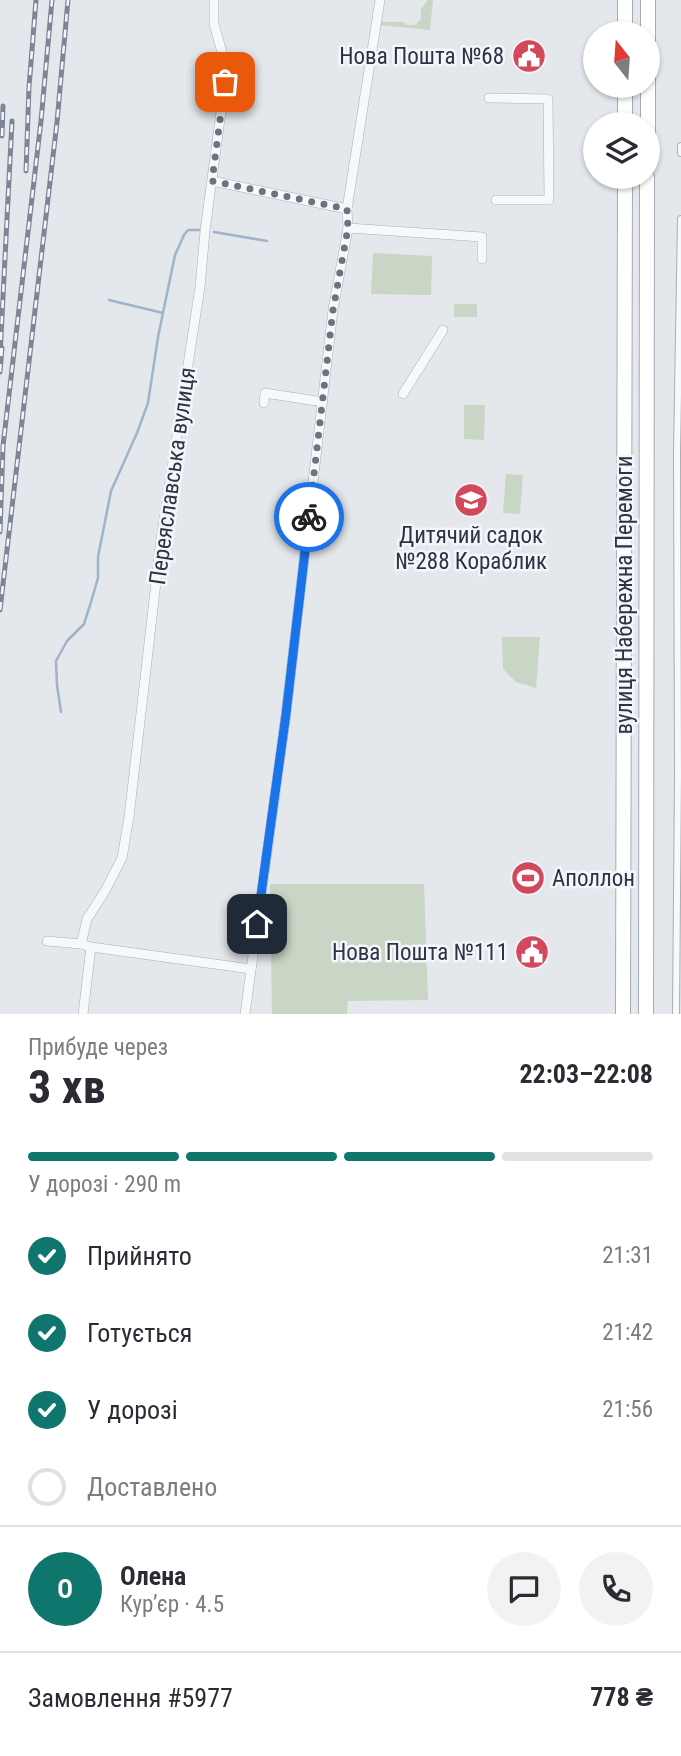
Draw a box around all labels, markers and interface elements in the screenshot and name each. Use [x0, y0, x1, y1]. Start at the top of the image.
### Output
north arrow [583, 21, 660, 98]
map controls [583, 21, 660, 189]
public building icon: Нова Пошта №68 [510, 37, 548, 75]
place label: Нова Пошта №68 [339, 43, 504, 70]
pin [195, 52, 255, 112]
icon: bag [206, 63, 244, 101]
button: layers [583, 112, 660, 189]
street label: Переяславська вулиця [144, 365, 201, 587]
street label: вулиця Набережна Перемоги [611, 455, 638, 735]
school or university icon: Дитячий садок №288 Кораблик [452, 481, 490, 519]
courier [274, 482, 344, 552]
icon: bike [290, 498, 328, 536]
place label: Дитячий садок №288 Кораблик [395, 522, 547, 575]
sports icon: Аполлон [509, 859, 547, 897]
place label: Аполлон [552, 865, 635, 892]
pin [227, 894, 287, 954]
icon: home [238, 905, 276, 943]
public building icon: Нова Пошта №111 [513, 933, 551, 971]
place label: Нова Пошта №111 [332, 939, 508, 966]
text: Прибуде через [28, 1034, 168, 1061]
text: 22:03–22:08 [519, 1059, 653, 1089]
text: 3 хв [28, 1060, 106, 1114]
text: У дорозі · 290 m [28, 1171, 181, 1198]
icon: check [28, 1237, 66, 1275]
text: Прийнято [87, 1241, 192, 1271]
text: 21:31 [602, 1242, 653, 1269]
icon: check [28, 1314, 66, 1352]
text: Готується [87, 1318, 192, 1348]
text: 21:42 [602, 1319, 653, 1346]
icon: check [28, 1391, 66, 1429]
text: У дорозі [87, 1395, 178, 1425]
text: 21:56 [602, 1396, 653, 1423]
text: Доставлено [87, 1472, 217, 1502]
button: chat [487, 1552, 561, 1626]
button: phone [579, 1552, 653, 1626]
text: Олена [120, 1561, 186, 1591]
text: О [57, 1574, 73, 1604]
text: Кур’єр · 4.5 [120, 1591, 224, 1618]
text: 778 ₴ [590, 1682, 653, 1712]
text: Замовлення #5977 [28, 1683, 233, 1713]

